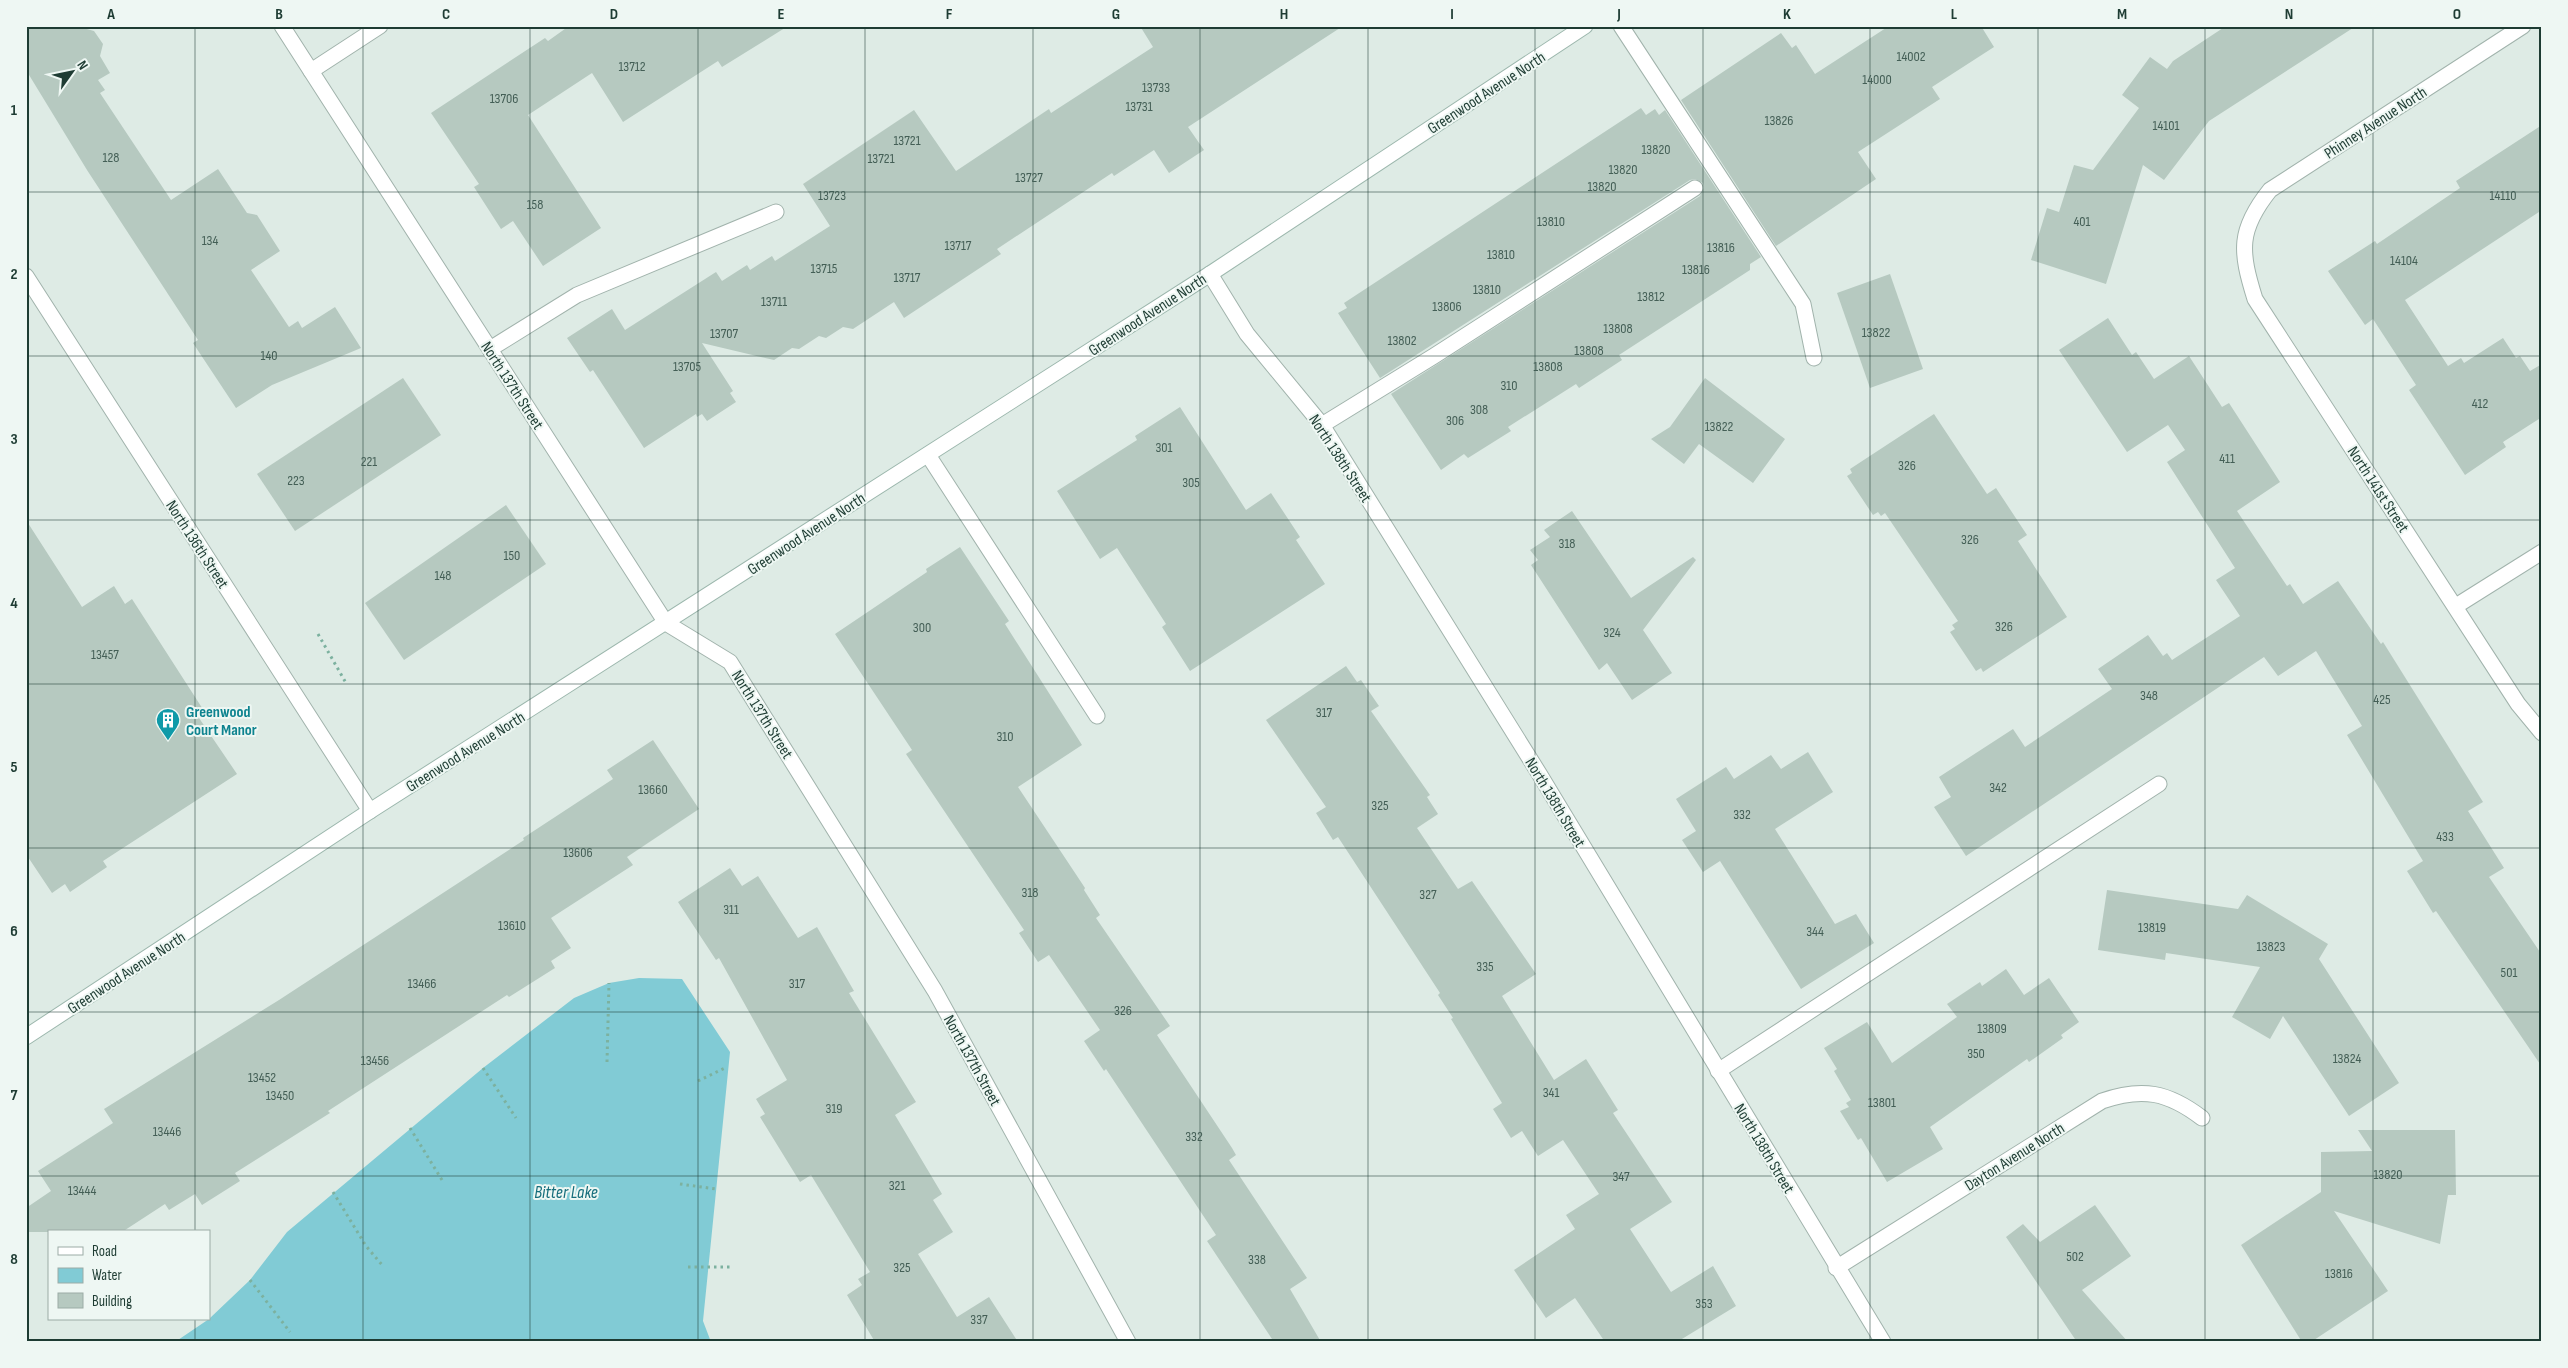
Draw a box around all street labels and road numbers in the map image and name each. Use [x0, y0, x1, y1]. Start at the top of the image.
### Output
street label: Greenwood Avenue North [1424, 48, 1549, 138]
street label: Phinney Avenue North [2321, 83, 2431, 163]
street label: Greenwood Avenue North [1085, 270, 1210, 360]
street label: North 137th Street [476, 338, 547, 433]
street label: North 138th Street [1304, 411, 1375, 507]
street label: North 141st Street [2343, 443, 2413, 536]
street label: Greenwood Avenue North [744, 489, 869, 579]
street label: North 136th Street [161, 497, 232, 593]
street label: North 137th Street [727, 667, 797, 763]
street label: Greenwood Avenue North [403, 708, 529, 796]
street label: North 138th Street [1521, 755, 1589, 851]
street label: Greenwood Avenue North [64, 928, 189, 1018]
street label: North 137th Street [939, 1012, 1004, 1109]
street label: North 138th Street [1730, 1101, 1798, 1197]
street label: Dayton Avenue North [1961, 1119, 2068, 1196]

